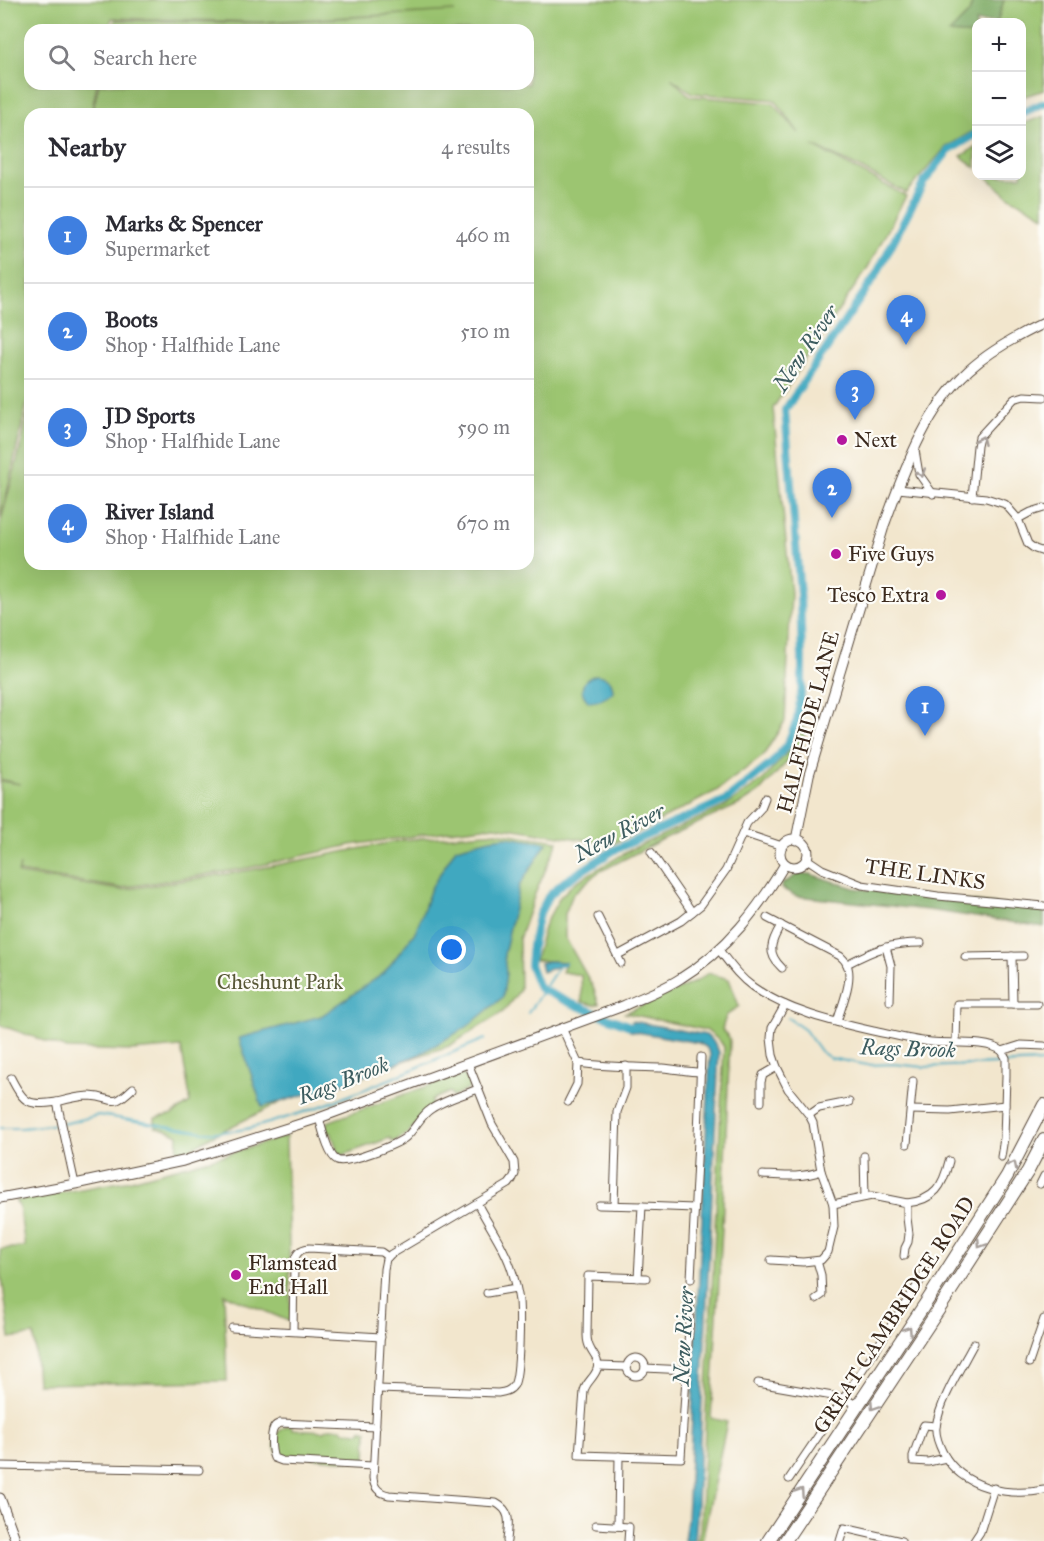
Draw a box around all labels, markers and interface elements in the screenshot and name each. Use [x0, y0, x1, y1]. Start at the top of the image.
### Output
map controls [972, 18, 1026, 180]
button: + [972, 18, 1026, 72]
search box [24, 24, 534, 90]
icon: search [45, 41, 78, 74]
text: Search here [93, 44, 197, 71]
button: − [972, 72, 1026, 126]
button: layers [972, 126, 1026, 180]
text: Nearby [48, 131, 126, 163]
text: 4 results [441, 135, 510, 159]
text: Marks & Spencer [105, 210, 263, 237]
text: 1 [64, 223, 71, 247]
text: 460 m [456, 223, 510, 247]
text: Supermarket [105, 237, 210, 261]
pin: 4 [886, 296, 926, 345]
water label: New River [765, 298, 845, 399]
text: Boots [105, 306, 158, 333]
text: 2 [63, 319, 72, 343]
text: 510 m [460, 319, 510, 343]
text: Shop · Halfhide Lane [105, 333, 280, 357]
pin: 3 [836, 370, 874, 420]
text: JD Sports [105, 402, 195, 429]
text: 3 [64, 415, 72, 439]
text: 590 m [457, 415, 510, 439]
place label: Next [854, 427, 897, 453]
text: Shop · Halfhide Lane [105, 429, 280, 453]
marker: Next [835, 433, 849, 447]
one-way arrow [974, 435, 986, 446]
one-way arrow [913, 467, 926, 478]
pin: 2 [812, 468, 852, 518]
text: River Island [105, 498, 214, 525]
text: 4 [62, 511, 73, 535]
text: 670 m [456, 511, 510, 535]
text: Shop · Halfhide Lane [105, 525, 280, 549]
place label: Five Guys [848, 541, 934, 567]
marker: Five Guys [829, 547, 843, 561]
place label: Tesco Extra [827, 582, 929, 608]
marker: Tesco Extra [934, 588, 948, 602]
street label: HALFHIDE LANE [771, 628, 845, 816]
pin: 1 [906, 686, 944, 736]
water label: New River [567, 796, 671, 869]
street label: THE LINKS [863, 853, 987, 895]
your location [437, 935, 466, 964]
park label: Cheshunt Park [217, 969, 343, 995]
water label: Rags Brook [859, 1033, 956, 1064]
water label: Rags Brook [293, 1051, 393, 1111]
one-way arrow [1006, 1161, 1017, 1172]
street label: GREAT CAMBRIDGE ROAD [807, 1192, 981, 1438]
one-way arrow [978, 1237, 989, 1248]
place label: Flamstead End Hall [248, 1250, 338, 1300]
marker: Flamstead End Hall [229, 1268, 243, 1282]
water label: New River [667, 1284, 700, 1388]
one-way arrow [901, 1326, 912, 1337]
one-way arrow [870, 1400, 881, 1411]
one-way arrow [793, 1488, 805, 1498]

